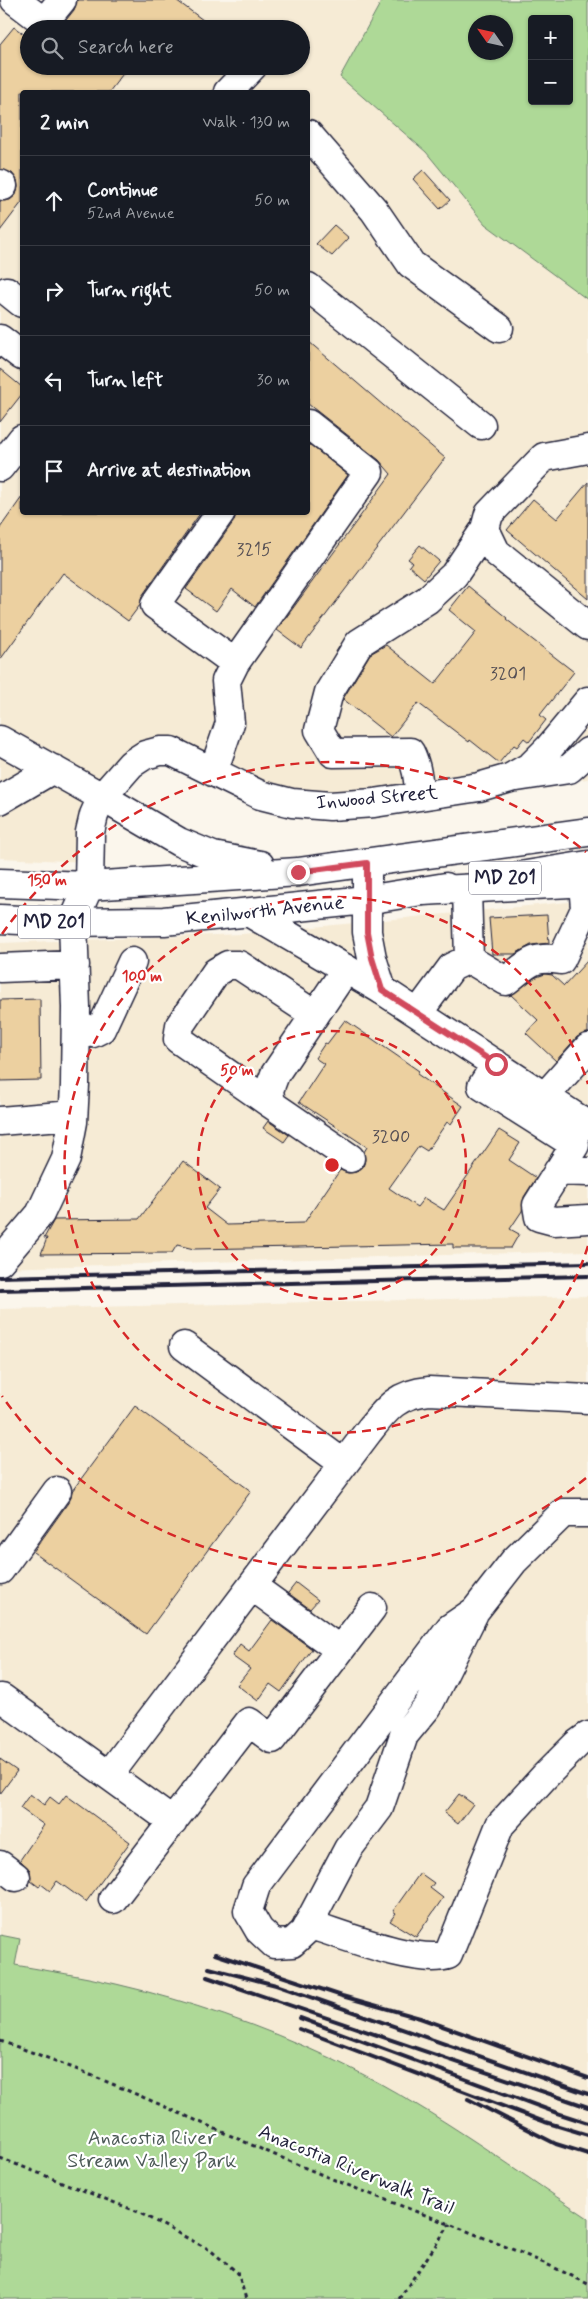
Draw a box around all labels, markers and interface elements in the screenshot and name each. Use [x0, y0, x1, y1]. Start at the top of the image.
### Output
north arrow [468, 15, 513, 60]
map controls [528, 15, 573, 105]
button: + [528, 15, 573, 60]
search box [20, 20, 310, 75]
icon: search [38, 34, 66, 62]
text: Search here [78, 35, 174, 60]
button: − [528, 60, 573, 105]
text: 2 min [40, 109, 89, 137]
text: Walk · 130 m [203, 112, 290, 133]
text: Continue [87, 178, 158, 203]
icon: ahead [40, 187, 68, 215]
text: 50 m [254, 190, 290, 211]
text: 52nd Avenue [87, 203, 175, 224]
icon: right [40, 277, 68, 305]
text: Turn right [87, 278, 171, 303]
text: 50 m [254, 280, 290, 301]
icon: left [40, 367, 68, 395]
text: Turn left [87, 368, 163, 393]
text: 30 m [257, 370, 290, 391]
icon: arrive [40, 457, 68, 485]
text: Arrive at destination [87, 458, 251, 483]
house number: 3215 [236, 538, 272, 562]
house number: 3201 [490, 662, 526, 686]
street label: Inwood Street [315, 779, 439, 817]
route end [287, 861, 310, 884]
road number: MD 201 [469, 861, 541, 894]
text: 150 m [27, 871, 67, 891]
street label: Kenilworth Avenue [185, 889, 345, 933]
road number: MD 201 [18, 906, 90, 939]
text: 100 m [122, 967, 162, 987]
route start [485, 1053, 508, 1076]
text: 50 m [220, 1061, 254, 1081]
house number: 3200 [372, 1125, 410, 1149]
centre of rings [323, 1156, 341, 1174]
street label: Anacostia Riverwalk Trail [254, 2118, 458, 2222]
park label: Anacostia River Stream Valley Park [67, 2125, 237, 2175]

